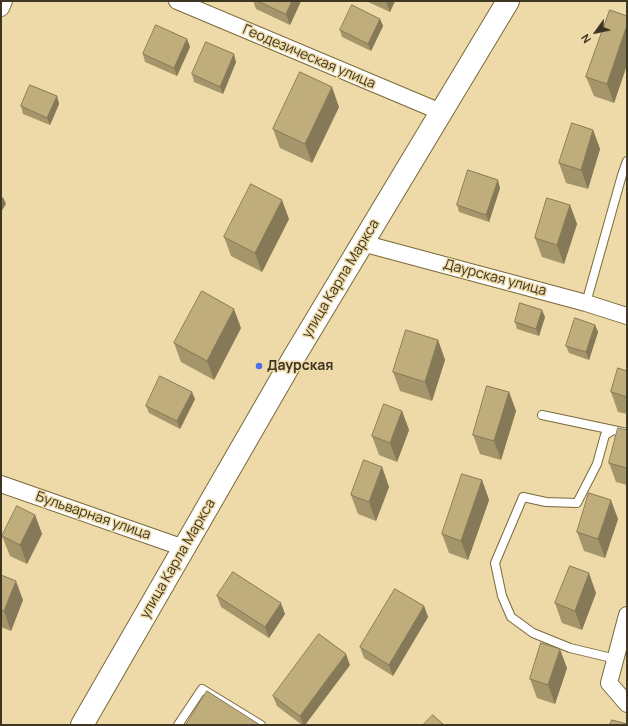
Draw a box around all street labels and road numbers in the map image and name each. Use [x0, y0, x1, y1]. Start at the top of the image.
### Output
street label: Геодезическая улица [240, 21, 378, 93]
street label: улица Карла Маркса [299, 217, 383, 341]
street label: Даурская улица [442, 256, 548, 300]
street label: Бульварная улица [33, 488, 153, 544]
street label: улица Карла Маркса [137, 496, 219, 622]

